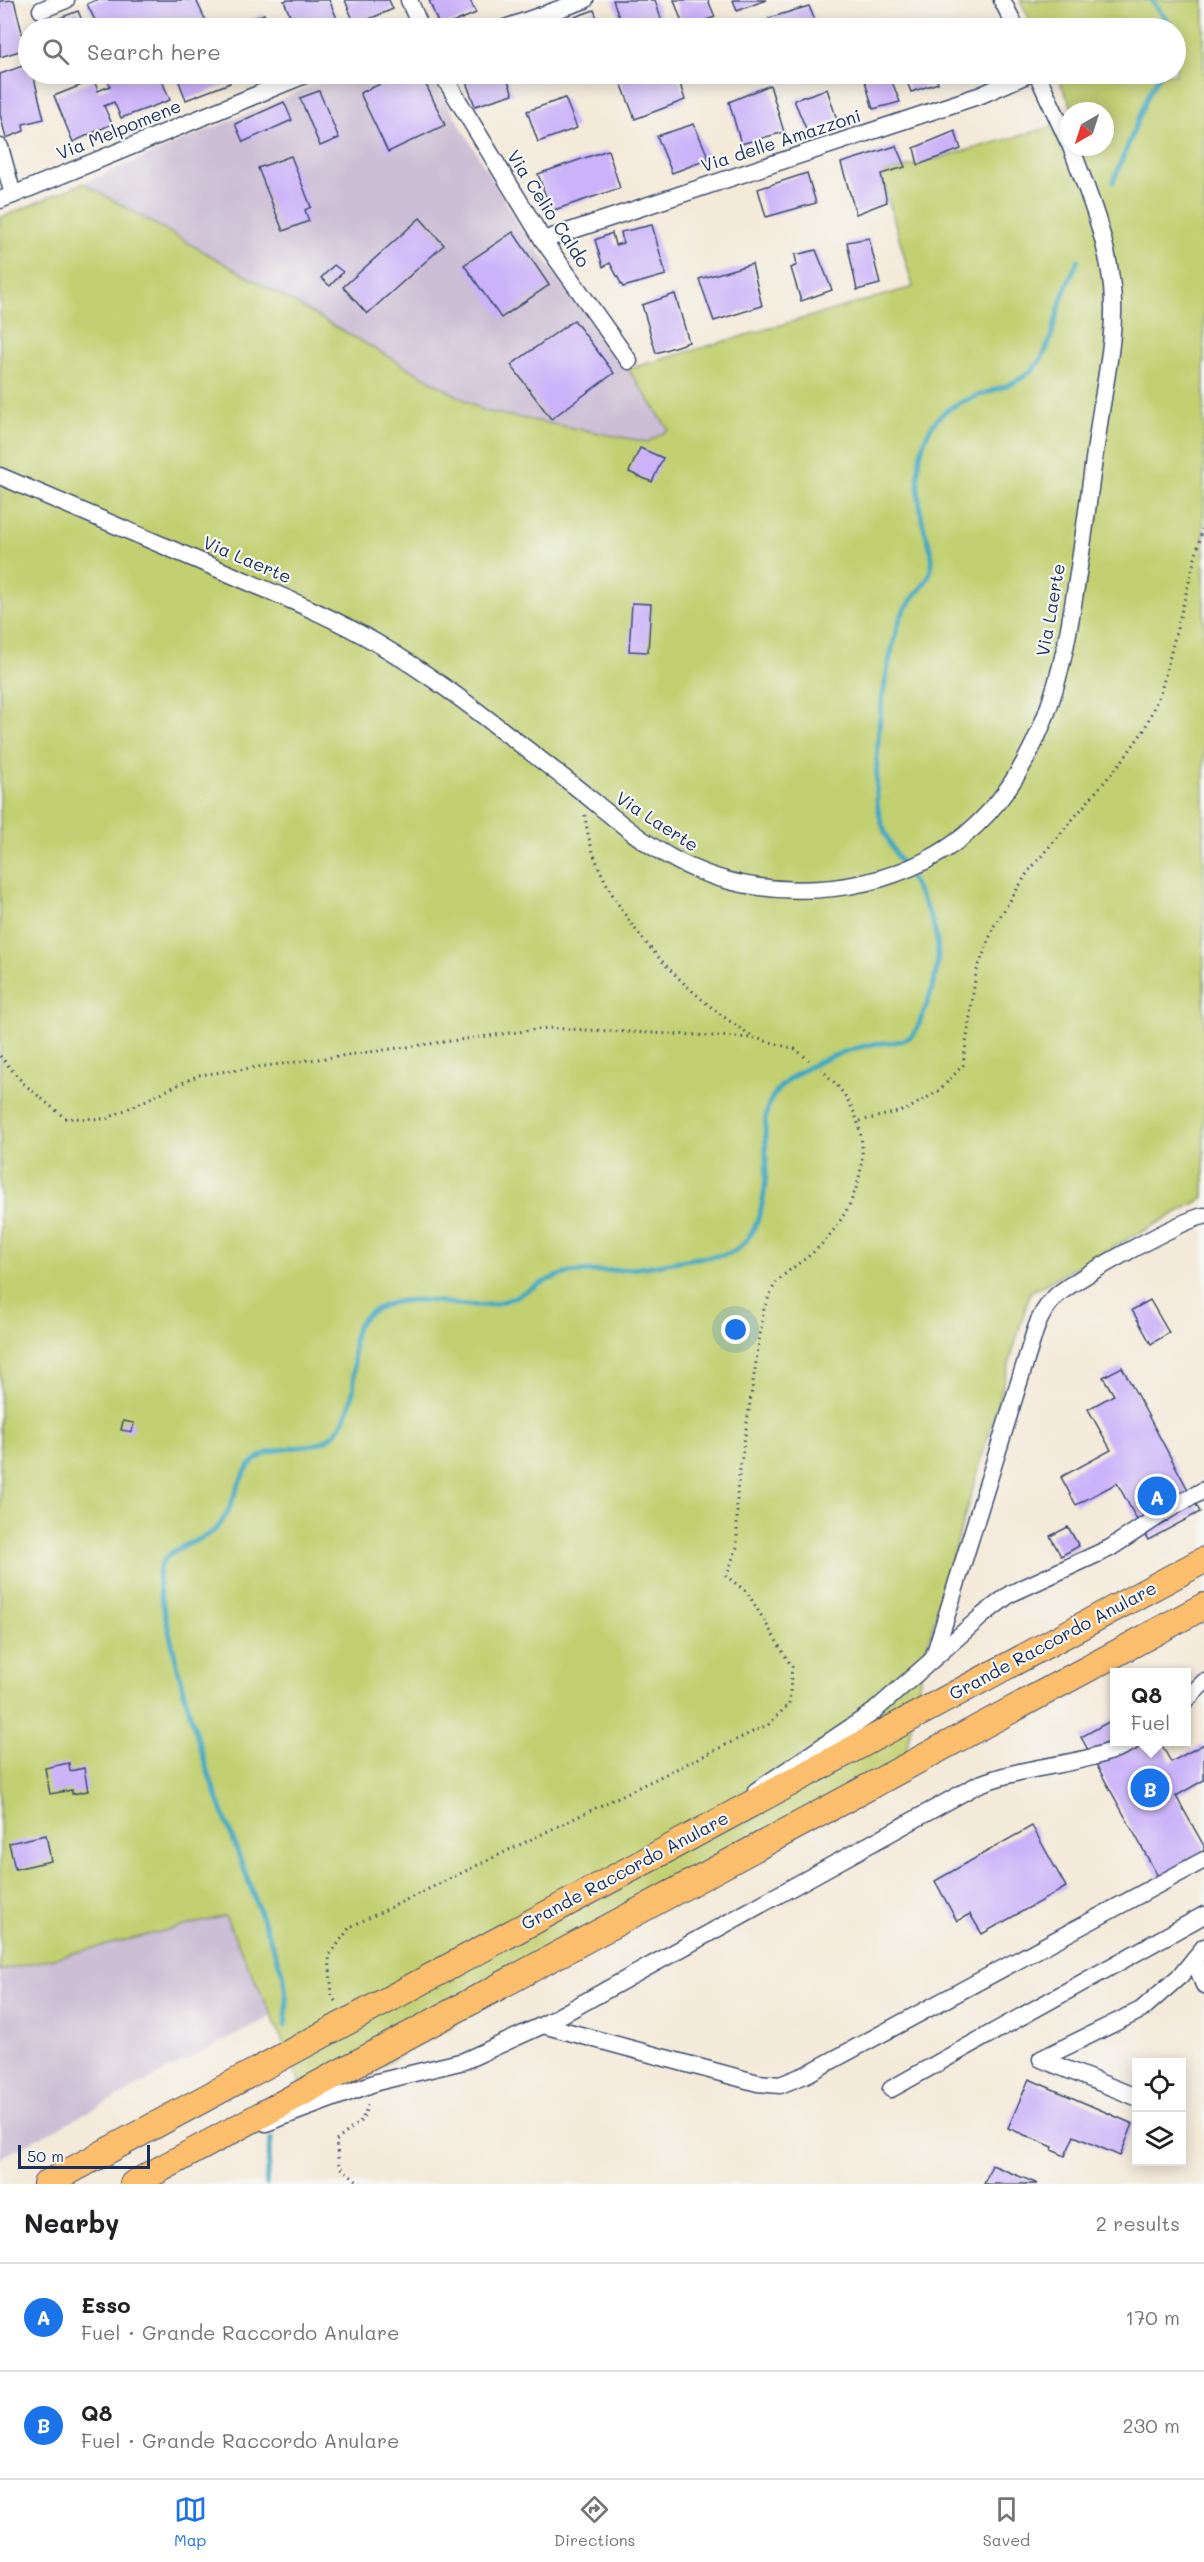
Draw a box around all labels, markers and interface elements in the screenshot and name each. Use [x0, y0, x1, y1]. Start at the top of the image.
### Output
search box [18, 18, 1186, 84]
icon: search [39, 35, 72, 68]
text: Search here [87, 37, 221, 66]
street label: Via Melpomene [53, 93, 185, 165]
north arrow [1060, 102, 1114, 156]
street label: Via delle Amazzoni [698, 103, 864, 177]
street label: Via Celio Caldo [502, 145, 596, 272]
street label: Via Laerte [199, 530, 295, 588]
street label: Via Laerte [1030, 561, 1070, 658]
street label: Via Laerte [612, 786, 703, 857]
your location [721, 1315, 750, 1344]
pin: A [1138, 1474, 1176, 1518]
street label: Grande Raccordo Anulare [945, 1575, 1160, 1705]
popup [1110, 1668, 1191, 1746]
text: Q8 [1131, 1680, 1162, 1709]
text: Fuel [1131, 1709, 1170, 1735]
pin: B [1130, 1766, 1170, 1810]
street label: Grande Raccordo Anulare [517, 1805, 732, 1935]
map controls [1132, 2058, 1186, 2166]
button: locate [1132, 2058, 1186, 2112]
button: layers [1132, 2112, 1186, 2166]
scale bar [18, 2142, 150, 2170]
text: 50 m [27, 2145, 64, 2166]
text: Nearby [24, 2206, 119, 2240]
text: 2 results [1096, 2210, 1180, 2236]
text: Esso [81, 2290, 131, 2319]
text: A [37, 2304, 50, 2330]
text: 170 m [1125, 2304, 1180, 2330]
text: Fuel · Grande Raccordo Anulare [81, 2319, 399, 2345]
text: Q8 [81, 2398, 112, 2427]
text: B [37, 2412, 50, 2438]
text: 230 m [1122, 2412, 1180, 2438]
text: Fuel · Grande Raccordo Anulare [81, 2427, 399, 2453]
tab: Map [174, 2493, 207, 2550]
tab: Directions [554, 2493, 635, 2550]
tab: Saved [983, 2493, 1030, 2550]

